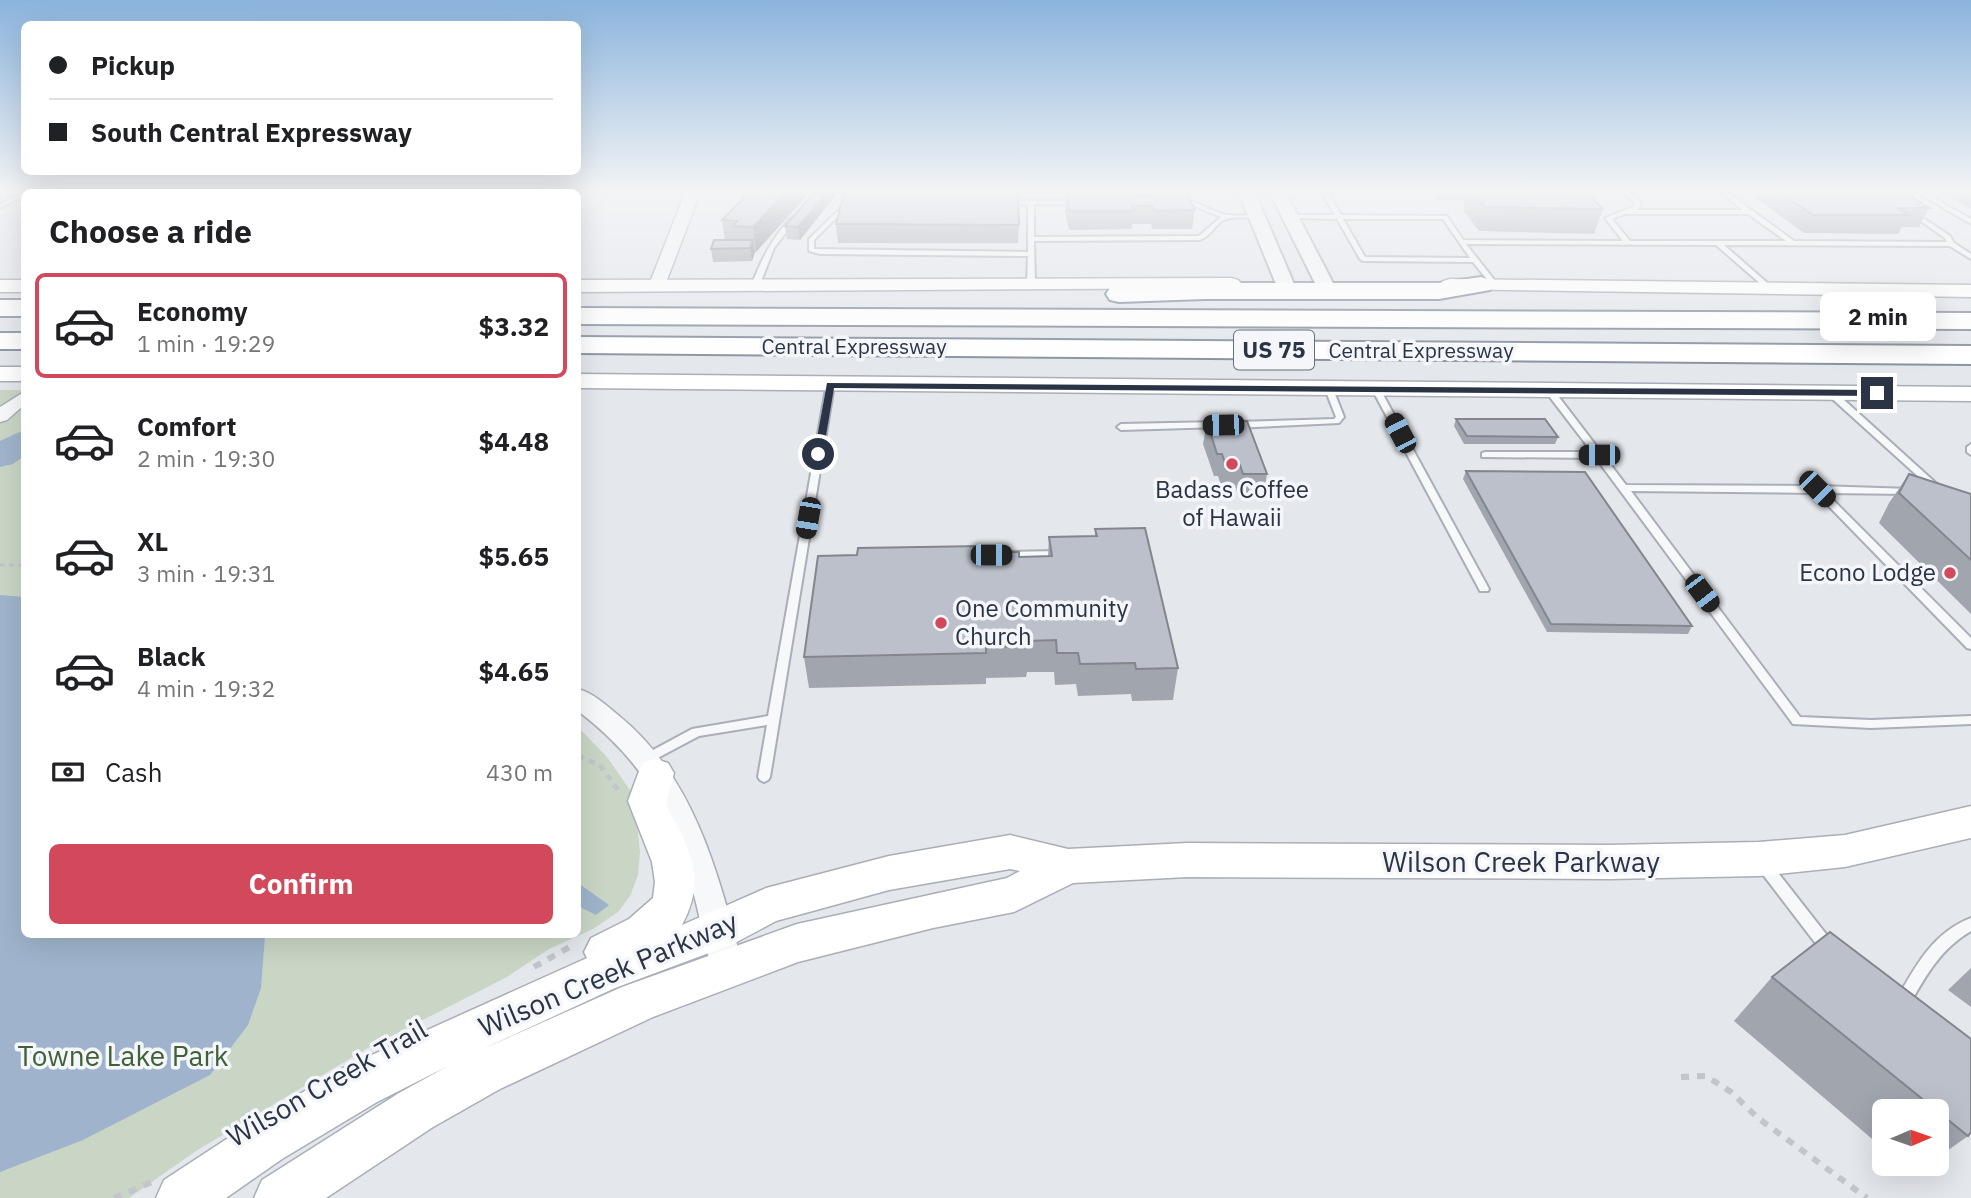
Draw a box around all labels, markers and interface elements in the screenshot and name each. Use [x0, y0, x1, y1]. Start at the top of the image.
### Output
text: Pickup [91, 48, 175, 82]
text: South Central Expressway [91, 115, 412, 149]
text: Choose a ride [49, 210, 252, 252]
callout: 2 min [1819, 292, 1935, 340]
icon: car [53, 294, 116, 357]
text: Economy [137, 294, 248, 328]
text: 2 min [1848, 301, 1908, 331]
text: $3.32 [479, 309, 549, 343]
text: 1 min · 19:29 [137, 328, 275, 358]
road number: US 75 [1234, 330, 1314, 370]
street label: Central Expressway [761, 332, 947, 360]
street label: Central Expressway [1328, 336, 1514, 364]
route end [1861, 377, 1893, 409]
icon: car [53, 409, 116, 472]
text: Comfort [137, 409, 236, 443]
car [1381, 410, 1420, 456]
car [1202, 414, 1245, 436]
text: $4.48 [479, 424, 549, 458]
route start [802, 438, 834, 470]
text: 2 min · 19:30 [137, 443, 275, 473]
car [1579, 445, 1621, 466]
marker: Badass Coffee of Hawaii [1224, 456, 1240, 472]
car [1795, 467, 1840, 511]
place label: Badass Coffee of Hawaii [1155, 473, 1309, 533]
car [795, 495, 822, 541]
icon: car [53, 524, 116, 587]
text: XL [137, 524, 168, 558]
text: $5.65 [479, 539, 549, 573]
car [971, 545, 1013, 566]
place label: Econo Lodge [1799, 556, 1936, 588]
text: 3 min · 19:31 [137, 558, 275, 588]
marker: Econo Lodge [1942, 565, 1958, 581]
car [1681, 570, 1724, 616]
place label: One Community Church [955, 592, 1128, 652]
marker: One Community Church [933, 615, 949, 631]
icon: car [53, 639, 116, 702]
text: Black [137, 639, 205, 673]
text: $4.65 [479, 654, 549, 688]
text: 4 min · 19:32 [137, 673, 275, 703]
icon: cash [49, 753, 87, 791]
text: Cash [105, 755, 162, 789]
text: 430 m [486, 757, 553, 787]
street label: Wilson Creek Parkway [1382, 843, 1660, 880]
button: Confirm [49, 844, 553, 924]
street label: Wilson Creek Parkway [473, 902, 743, 1045]
street label: Wilson Creek Trail [220, 1010, 434, 1155]
park label: Towne Lake Park [17, 1037, 229, 1074]
north arrow [1872, 1099, 1950, 1176]
map controls [1872, 1099, 1949, 1176]

